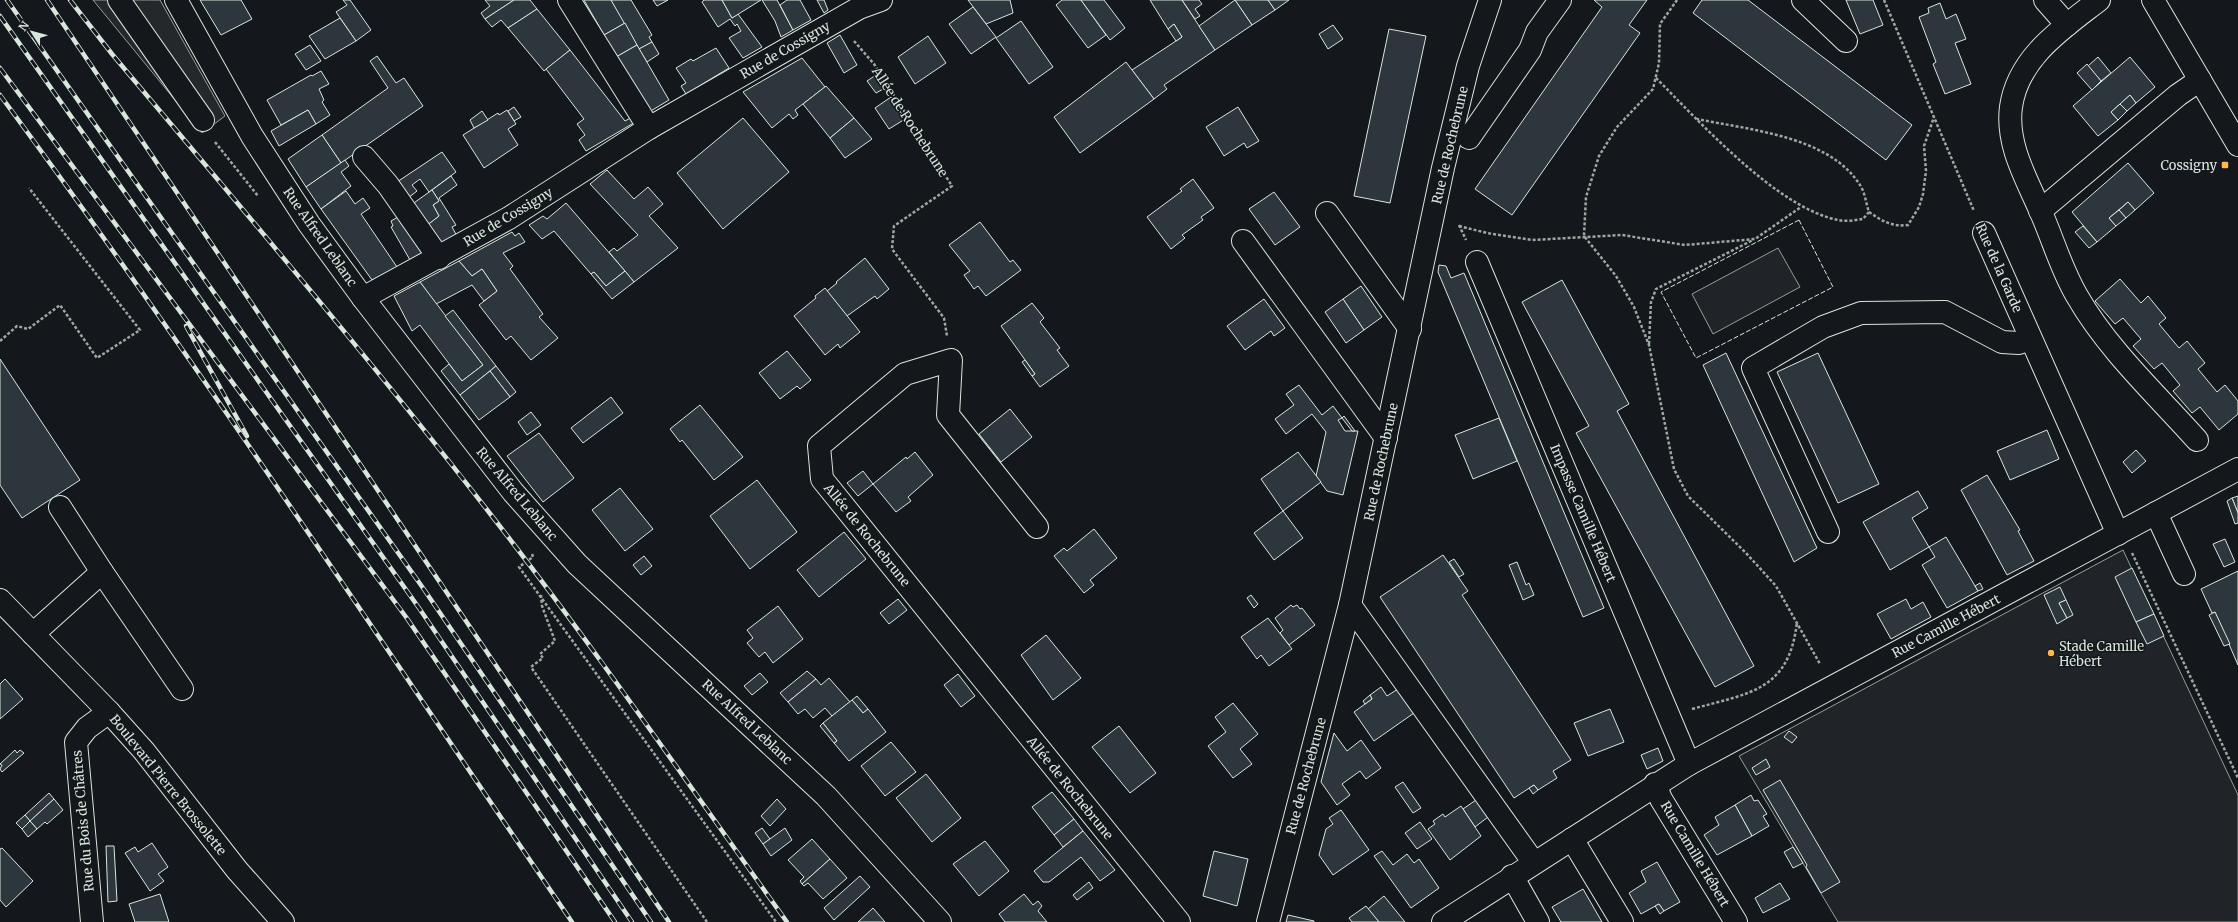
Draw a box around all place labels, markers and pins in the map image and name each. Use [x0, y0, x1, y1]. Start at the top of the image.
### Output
place label: Cossigny [2161, 157, 2217, 174]
marker: Cossigny [2220, 160, 2230, 170]
place label: Stade Camille Hébert [2059, 638, 2144, 670]
marker: Stade Camille Hébert [2046, 648, 2056, 658]

